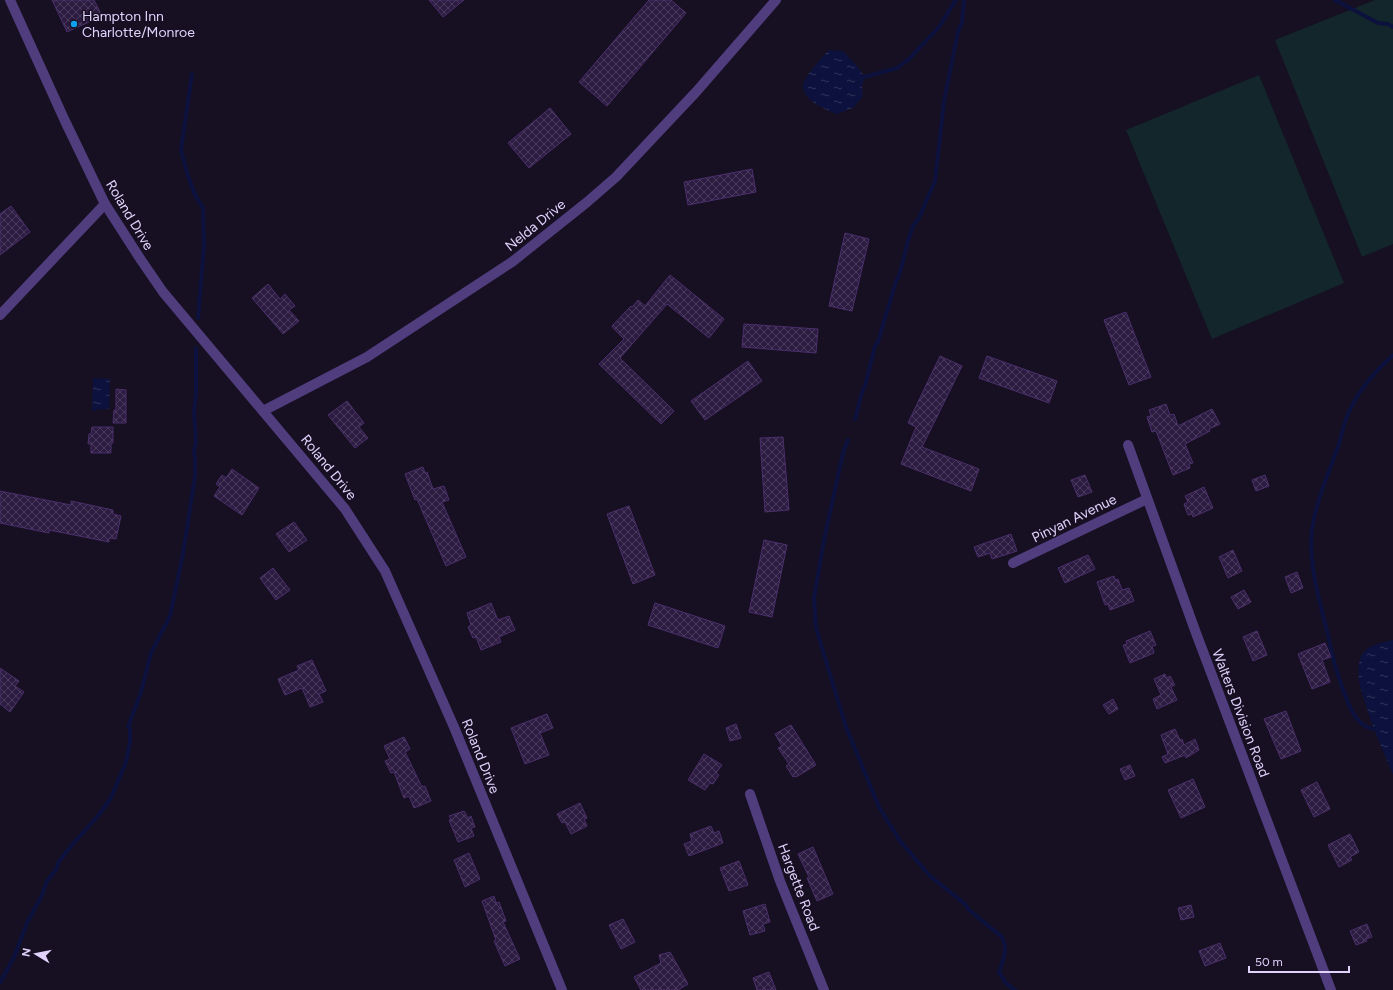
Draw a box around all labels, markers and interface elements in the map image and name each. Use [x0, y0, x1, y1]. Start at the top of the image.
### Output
place label: Hampton Inn Charlotte/Monroe [82, 8, 195, 41]
marker: Hampton Inn Charlotte/Monroe [69, 19, 79, 29]
street label: Roland Drive [102, 177, 157, 254]
street label: Nelda Drive [502, 196, 569, 255]
street label: Roland Drive [297, 431, 360, 504]
street label: Pinyan Avenue [1029, 490, 1120, 546]
street label: Walters Division Road [1208, 647, 1273, 779]
street label: Roland Drive [458, 716, 503, 796]
street label: Hargette Road [774, 841, 823, 933]
north arrow [16, 934, 56, 974]
text: N [20, 947, 34, 958]
scale bar [1249, 948, 1349, 974]
text: 50 m [1255, 955, 1283, 969]

